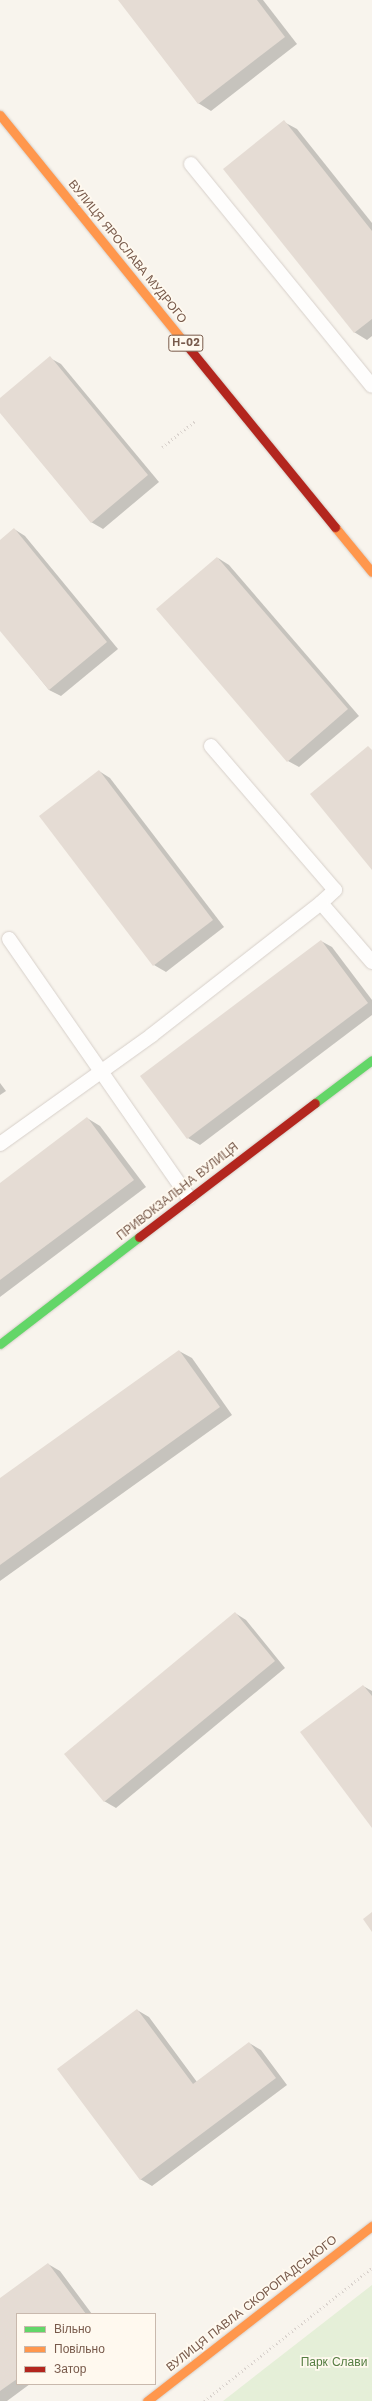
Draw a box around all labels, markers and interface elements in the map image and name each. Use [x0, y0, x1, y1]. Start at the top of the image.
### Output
street label: ВУЛИЦЯ ЯРОСЛАВА МУДРОГО [65, 178, 189, 326]
road number: Н-02 [168, 334, 204, 352]
street label: ПРИВОКЗАЛЬНА ВУЛИЦЯ [114, 1140, 242, 1244]
street label: ВУЛИЦЯ ПАВЛА СКОРОПАДСЬКОГО [164, 2233, 340, 2375]
legend [16, 2313, 156, 2385]
text: Вільно [54, 2322, 91, 2336]
text: Повільно [54, 2342, 105, 2356]
park label: Парк Слави [301, 2356, 367, 2370]
text: Затор [54, 2362, 86, 2376]

